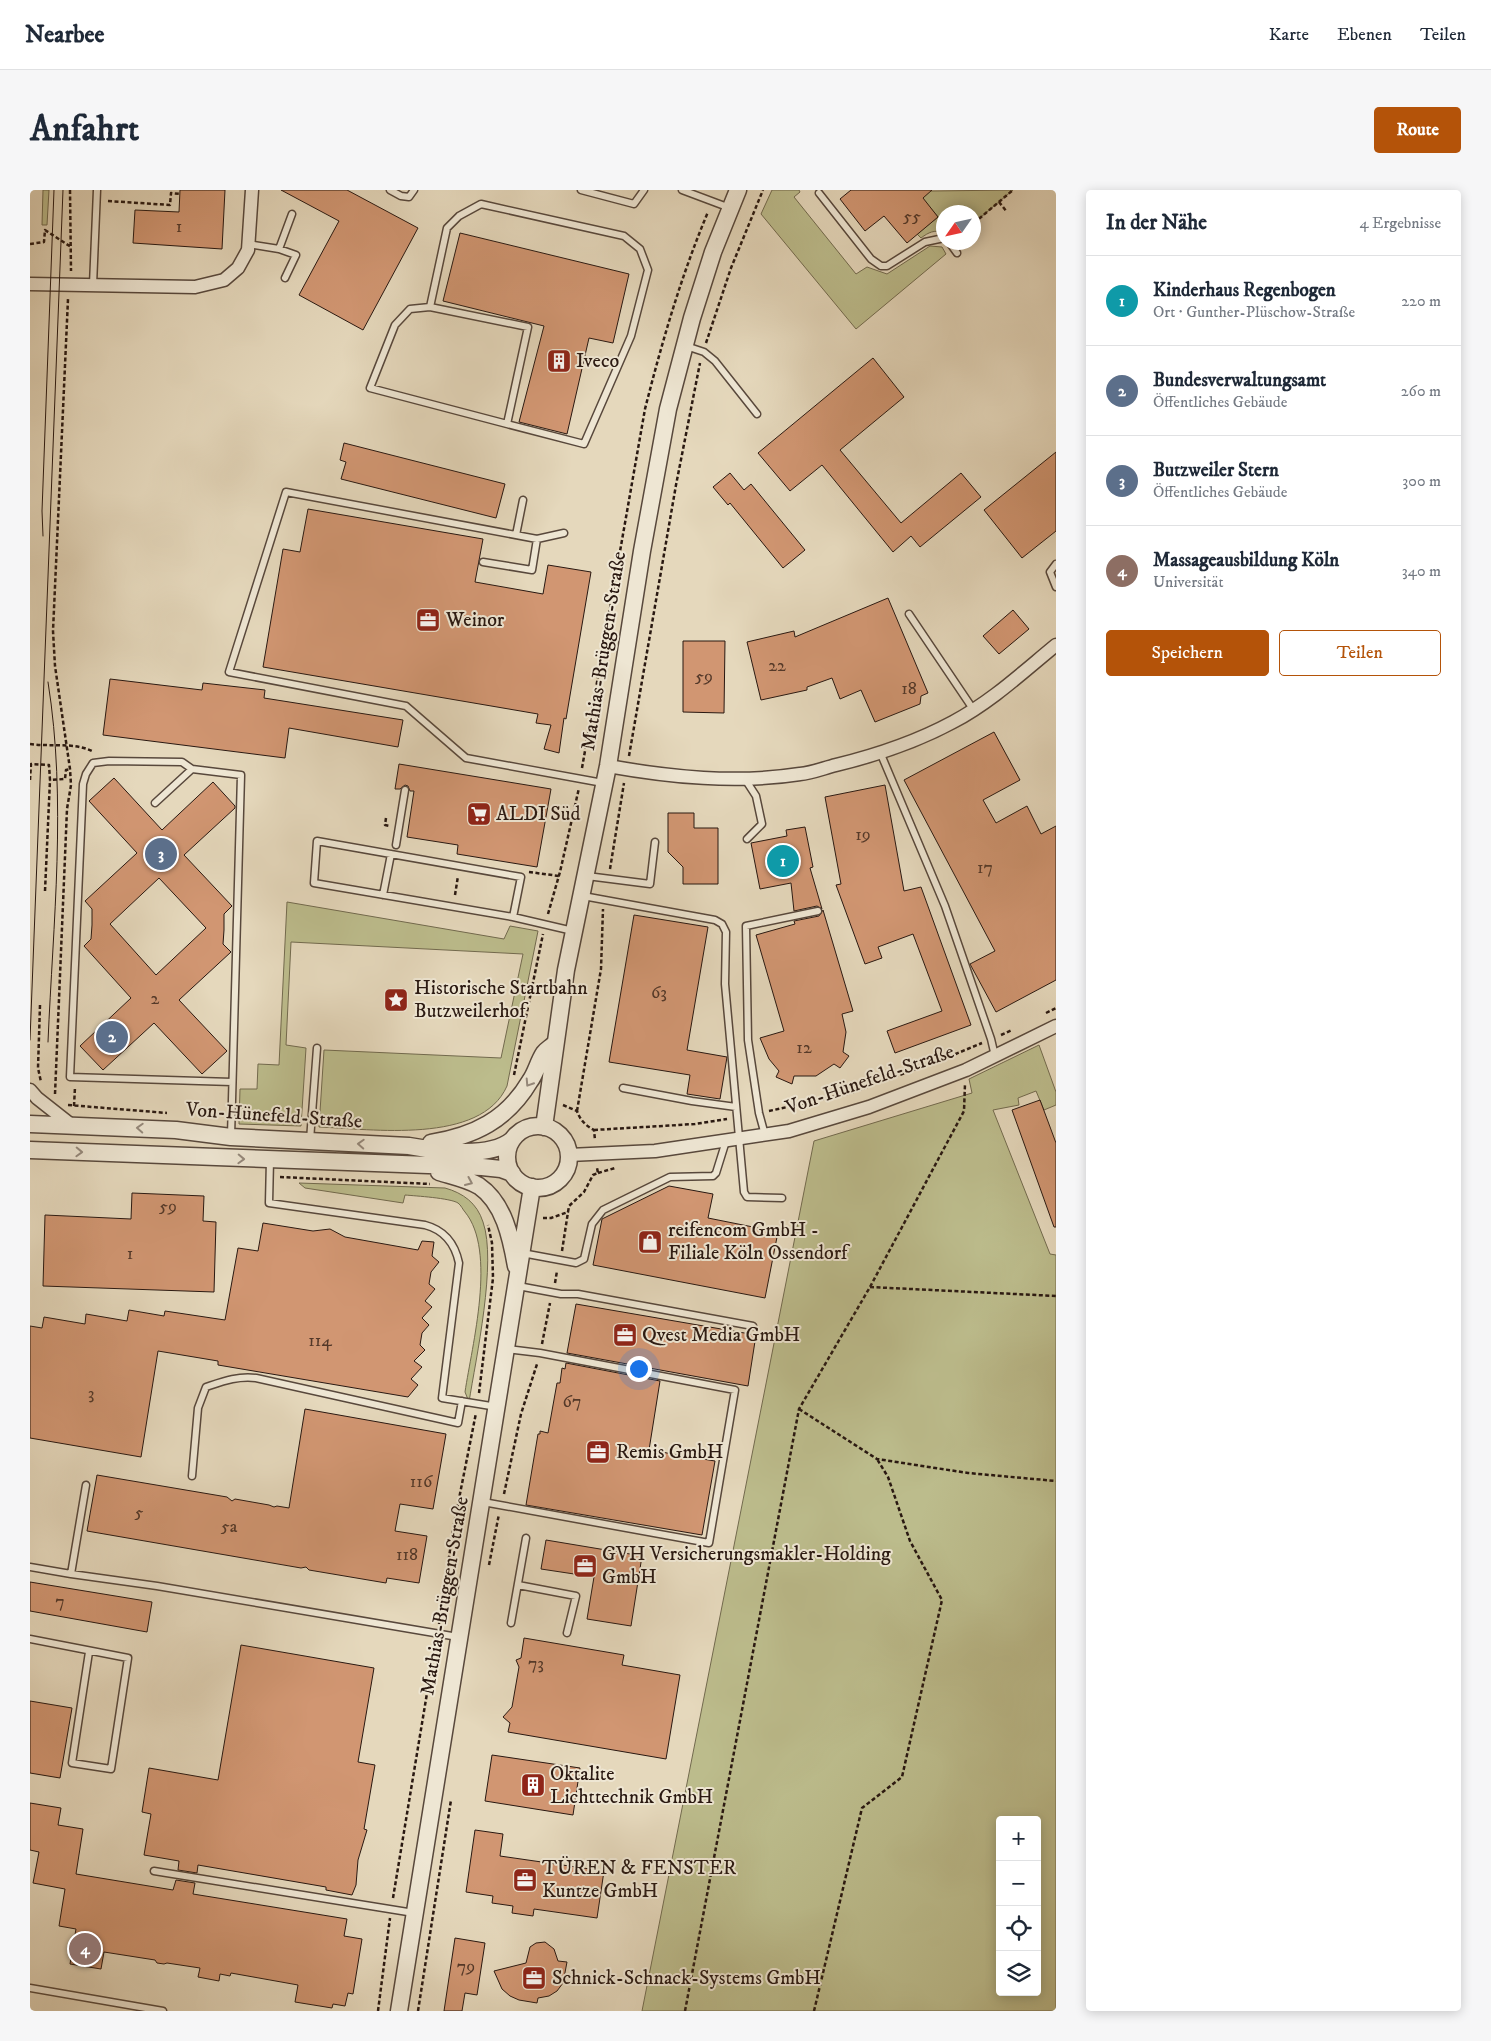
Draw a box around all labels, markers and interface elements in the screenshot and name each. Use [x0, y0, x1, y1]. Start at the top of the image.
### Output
text: Nearbee [25, 20, 104, 50]
text: Karte [1269, 24, 1309, 46]
text: Ebenen [1337, 24, 1392, 46]
text: Teilen [1420, 24, 1466, 46]
button: Route [1374, 107, 1461, 153]
text: Anfahrt [30, 108, 139, 152]
north arrow [936, 205, 981, 250]
house number: 55 [903, 206, 921, 228]
text: In der Nähe [1106, 210, 1207, 236]
text: 4 Ergebnisse [1359, 213, 1441, 233]
house number: 1 [176, 216, 182, 238]
text: Kinderhaus Regenbogen [1153, 279, 1336, 302]
text: 1 [1119, 291, 1125, 311]
text: 220 m [1401, 291, 1441, 311]
text: Ort · Gunther-Plüschow-Straße [1153, 302, 1355, 322]
building icon: Iveco [546, 348, 572, 374]
place label: Iveco [576, 349, 619, 374]
text: Bundesverwaltungsamt [1153, 369, 1326, 392]
text: 2 [1118, 381, 1126, 401]
text: 260 m [1401, 381, 1441, 401]
text: Öffentliches Gebäude [1153, 392, 1287, 412]
text: Butzweiler Stern [1153, 459, 1279, 482]
text: 3 [1119, 471, 1125, 491]
text: 300 m [1402, 471, 1441, 491]
text: Öffentliches Gebäude [1153, 482, 1287, 502]
text: Massageausbildung Köln [1153, 549, 1339, 572]
street label: Mathias-Brüggen-Straße [576, 550, 632, 752]
text: 4 [1117, 561, 1127, 581]
text: 340 m [1402, 561, 1441, 581]
text: Universität [1153, 572, 1224, 592]
office icon: Weinor [415, 607, 441, 633]
place label: Weinor [445, 608, 505, 633]
button: Speichern [1106, 630, 1269, 676]
button: Teilen [1279, 630, 1441, 676]
house number: 22 [768, 655, 786, 677]
house number: 59 [695, 666, 713, 688]
house number: 18 [901, 678, 917, 700]
supermarket icon: ALDI Süd [466, 801, 492, 827]
place label: ALDI Süd [496, 802, 581, 827]
house number: 19 [855, 824, 871, 846]
pin: 3 [145, 835, 177, 873]
pin: 1 [767, 842, 799, 880]
house number: 17 [977, 857, 993, 879]
place label: Historische Startbahn Butzweilerhof [414, 976, 588, 1024]
house number: 63 [651, 982, 667, 1004]
place icon: Historische Startbahn Butzweilerhof [383, 987, 409, 1013]
house number: 2 [151, 988, 160, 1010]
pin: 2 [96, 1018, 128, 1056]
house number: 12 [796, 1037, 812, 1059]
street label: Von-Hünefeld-Straße [782, 1039, 958, 1121]
one-way arrow [526, 1077, 535, 1087]
street label: Von-Hünefeld-Straße [184, 1097, 363, 1135]
one-way arrow [135, 1123, 143, 1134]
one-way arrow [356, 1139, 364, 1150]
one-way arrow [75, 1147, 83, 1158]
one-way arrow [237, 1153, 245, 1164]
one-way arrow [464, 1175, 473, 1186]
house number: 59 [159, 1196, 177, 1218]
place label: reifencom GmbH - Filiale Köln Ossendorf [668, 1218, 851, 1266]
shop icon: reifencom GmbH - Filiale Köln Ossendorf [637, 1229, 663, 1255]
house number: 1 [127, 1243, 133, 1265]
office icon: Qvest Media GmbH [612, 1322, 638, 1348]
place label: Qvest Media GmbH [642, 1323, 800, 1348]
house number: 114 [308, 1330, 332, 1352]
your location [626, 1356, 652, 1382]
house number: 3 [88, 1383, 94, 1405]
house number: 67 [563, 1391, 581, 1413]
office icon: Remis GmbH [585, 1439, 611, 1465]
place label: Remis GmbH [616, 1440, 724, 1465]
house number: 116 [410, 1471, 433, 1493]
street label: Mathias-Brüggen-Straße [415, 1495, 475, 1697]
house number: 5 [135, 1502, 144, 1524]
house number: 5a [221, 1516, 238, 1538]
place label: GVH Versicherungsmakler-Holding GmbH [602, 1542, 891, 1590]
house number: 118 [396, 1544, 418, 1566]
office icon: GVH Versicherungsmakler-Holding GmbH [572, 1553, 598, 1579]
house number: 7 [55, 1591, 65, 1613]
house number: 73 [528, 1653, 544, 1675]
place label: Oktalite Lichttechnik GmbH [550, 1762, 713, 1810]
building icon: Oktalite Lichttechnik GmbH [520, 1772, 546, 1798]
map controls [996, 1816, 1041, 1996]
button: + [996, 1816, 1041, 1861]
place label: TÜREN & FENSTER Kuntze GmbH [542, 1856, 736, 1904]
button: − [996, 1861, 1041, 1906]
office icon: TÜREN & FENSTER Kuntze GmbH [512, 1867, 538, 1893]
button: locate [996, 1906, 1041, 1951]
pin: 4 [69, 1930, 101, 1968]
button: layers [996, 1951, 1041, 1996]
house number: 79 [457, 1956, 475, 1978]
office icon: Schnick-Schnack-Systems GmbH [521, 1965, 547, 1991]
place label: Schnick-Schnack-Systems GmbH [552, 1966, 821, 1991]

